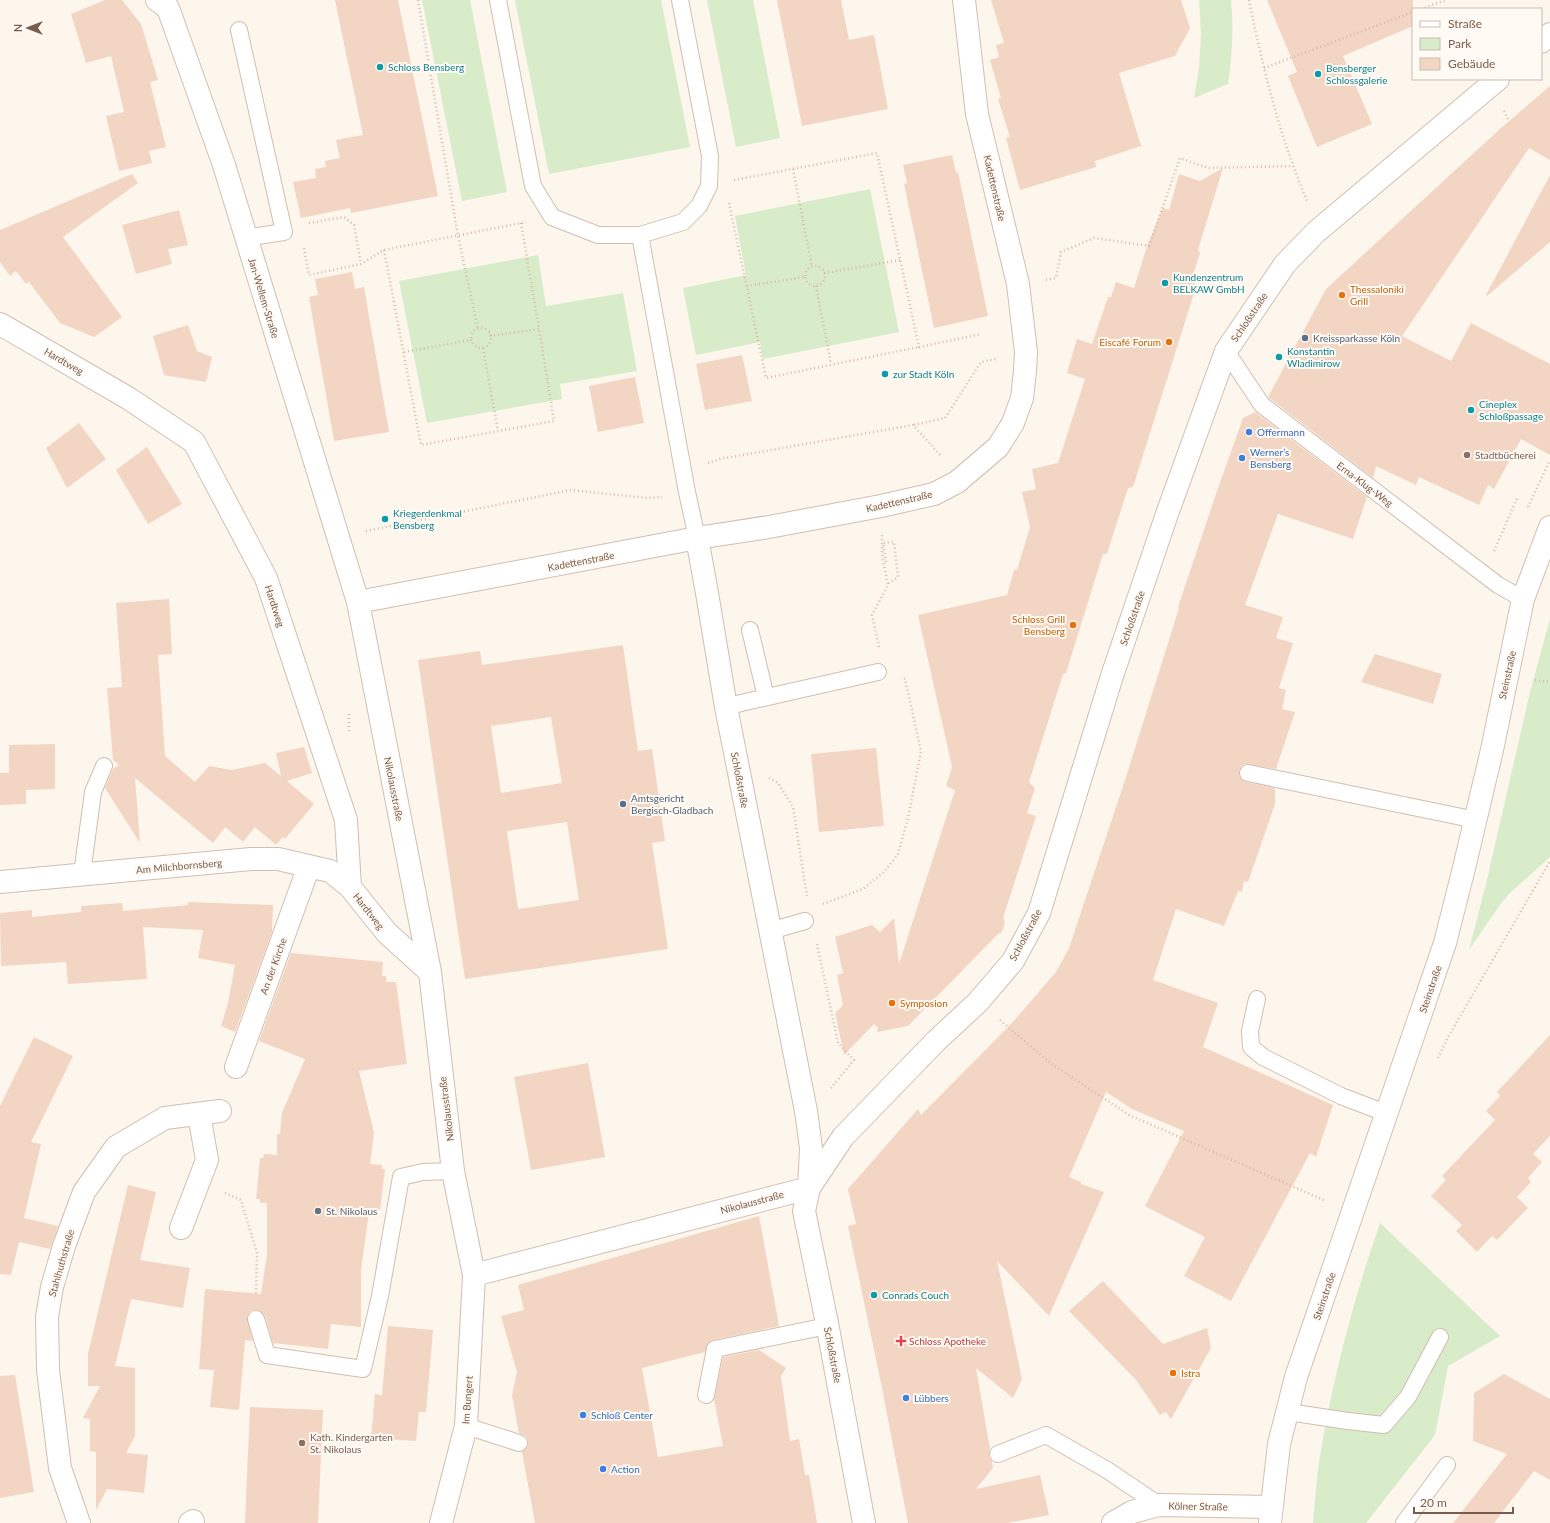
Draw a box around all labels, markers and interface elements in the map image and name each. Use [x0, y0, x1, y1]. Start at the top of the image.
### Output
north arrow [8, 8, 48, 48]
legend [1412, 8, 1542, 80]
text: Straße [1448, 16, 1482, 31]
text: N [11, 24, 24, 32]
text: Park [1448, 36, 1472, 51]
text: Gebäude [1448, 56, 1495, 71]
place label: Schloss Bensberg [388, 61, 464, 73]
marker: Schloss Bensberg [375, 62, 385, 72]
place label: Bensberger Schlossgalerie [1326, 62, 1388, 86]
marker: Bensberger Schlossgalerie [1313, 69, 1323, 79]
street label: Kadettenstraße [982, 154, 1008, 222]
street label: Jan-Wellem-Straße [246, 256, 282, 340]
place label: Kundenzentrum BELKAW GmbH [1173, 271, 1245, 295]
marker: Kundenzentrum BELKAW GmbH [1160, 278, 1170, 288]
place label: Thessaloniki Grill [1350, 283, 1404, 307]
street label: Schloßstraße [1228, 290, 1270, 344]
marker: Thessaloniki Grill [1337, 290, 1347, 300]
place label: Kreissparkasse Köln [1313, 332, 1400, 344]
marker: Kreissparkasse Köln [1300, 333, 1310, 343]
place label: Eiscafé Forum [1099, 336, 1161, 348]
marker: Eiscafé Forum [1164, 337, 1174, 347]
street label: Hardtweg [42, 345, 86, 377]
place label: Konstantin Wladimirow [1287, 345, 1340, 369]
marker: Konstantin Wladimirow [1274, 352, 1284, 362]
place label: zur Stadt Köln [893, 368, 954, 380]
marker: zur Stadt Köln [880, 369, 890, 379]
place label: Cineplex Schloßpassage [1479, 398, 1543, 422]
marker: Cineplex Schloßpassage [1466, 405, 1476, 415]
place label: Offermann [1257, 426, 1305, 438]
marker: Offermann [1244, 427, 1254, 437]
place label: Werner’s Bensberg [1250, 446, 1291, 470]
place label: Stadtbücherei [1475, 449, 1536, 461]
marker: Stadtbücherei [1462, 450, 1472, 460]
marker: Werner’s Bensberg [1237, 453, 1247, 463]
street label: Erna-Klug-Weg [1335, 459, 1395, 509]
street label: Kadettenstraße [865, 488, 933, 514]
place label: Kriegerdenkmal Bensberg [393, 507, 462, 531]
marker: Kriegerdenkmal Bensberg [380, 514, 390, 524]
street label: Kadettenstraße [547, 549, 615, 573]
street label: Hardtweg [263, 584, 287, 628]
street label: Schloßstraße [1117, 589, 1147, 647]
place label: Schloss Grill Bensberg [1012, 613, 1065, 637]
marker: Schloss Grill Bensberg [1068, 620, 1078, 630]
street label: Steinstraße [1496, 650, 1518, 700]
street label: Schloßstraße [729, 751, 751, 809]
street label: Nikolausstraße [382, 756, 406, 822]
place label: Amtsgericht Bergisch-Gladbach [631, 792, 713, 816]
marker: Amtsgericht Bergisch-Gladbach [618, 799, 628, 809]
street label: Am Milchbornsberg [135, 856, 223, 876]
street label: Hardtweg [351, 890, 387, 932]
street label: Schloßstraße [1006, 907, 1044, 963]
street label: An der Kirche [257, 936, 289, 996]
street label: Steinstraße [1416, 964, 1444, 1014]
place label: Symposion [900, 997, 948, 1009]
marker: Symposion [887, 998, 897, 1008]
street label: Nikolausstraße [436, 1076, 456, 1142]
street label: Nikolausstraße [719, 1188, 785, 1216]
place label: St. Nikolaus [326, 1205, 377, 1217]
marker: St. Nikolaus [313, 1206, 323, 1216]
street label: Stahlhuthstraße [46, 1228, 76, 1298]
street label: Steinstraße [1310, 1271, 1338, 1321]
place label: Conrads Couch [882, 1289, 949, 1301]
marker: Conrads Couch [869, 1290, 879, 1300]
street label: Schloßstraße [822, 1326, 844, 1384]
place label: Schloss Apotheke [909, 1335, 986, 1347]
marker: Schloss Apotheke [896, 1336, 906, 1346]
place label: Istra [1181, 1367, 1200, 1379]
marker: Istra [1168, 1368, 1178, 1378]
street label: Im Bungert [459, 1375, 475, 1425]
place label: Lübbers [914, 1392, 949, 1404]
marker: Lübbers [901, 1393, 911, 1403]
place label: Schloß Center [591, 1409, 653, 1421]
marker: Schloß Center [578, 1410, 588, 1420]
place label: Kath. Kindergarten St. Nikolaus [310, 1431, 393, 1455]
marker: Kath. Kindergarten St. Nikolaus [297, 1438, 307, 1448]
place label: Action [611, 1463, 640, 1475]
marker: Action [598, 1464, 608, 1474]
scale bar [1414, 1489, 1513, 1515]
text: 20 m [1420, 1495, 1447, 1510]
street label: Kölner Straße [1168, 1499, 1228, 1513]

